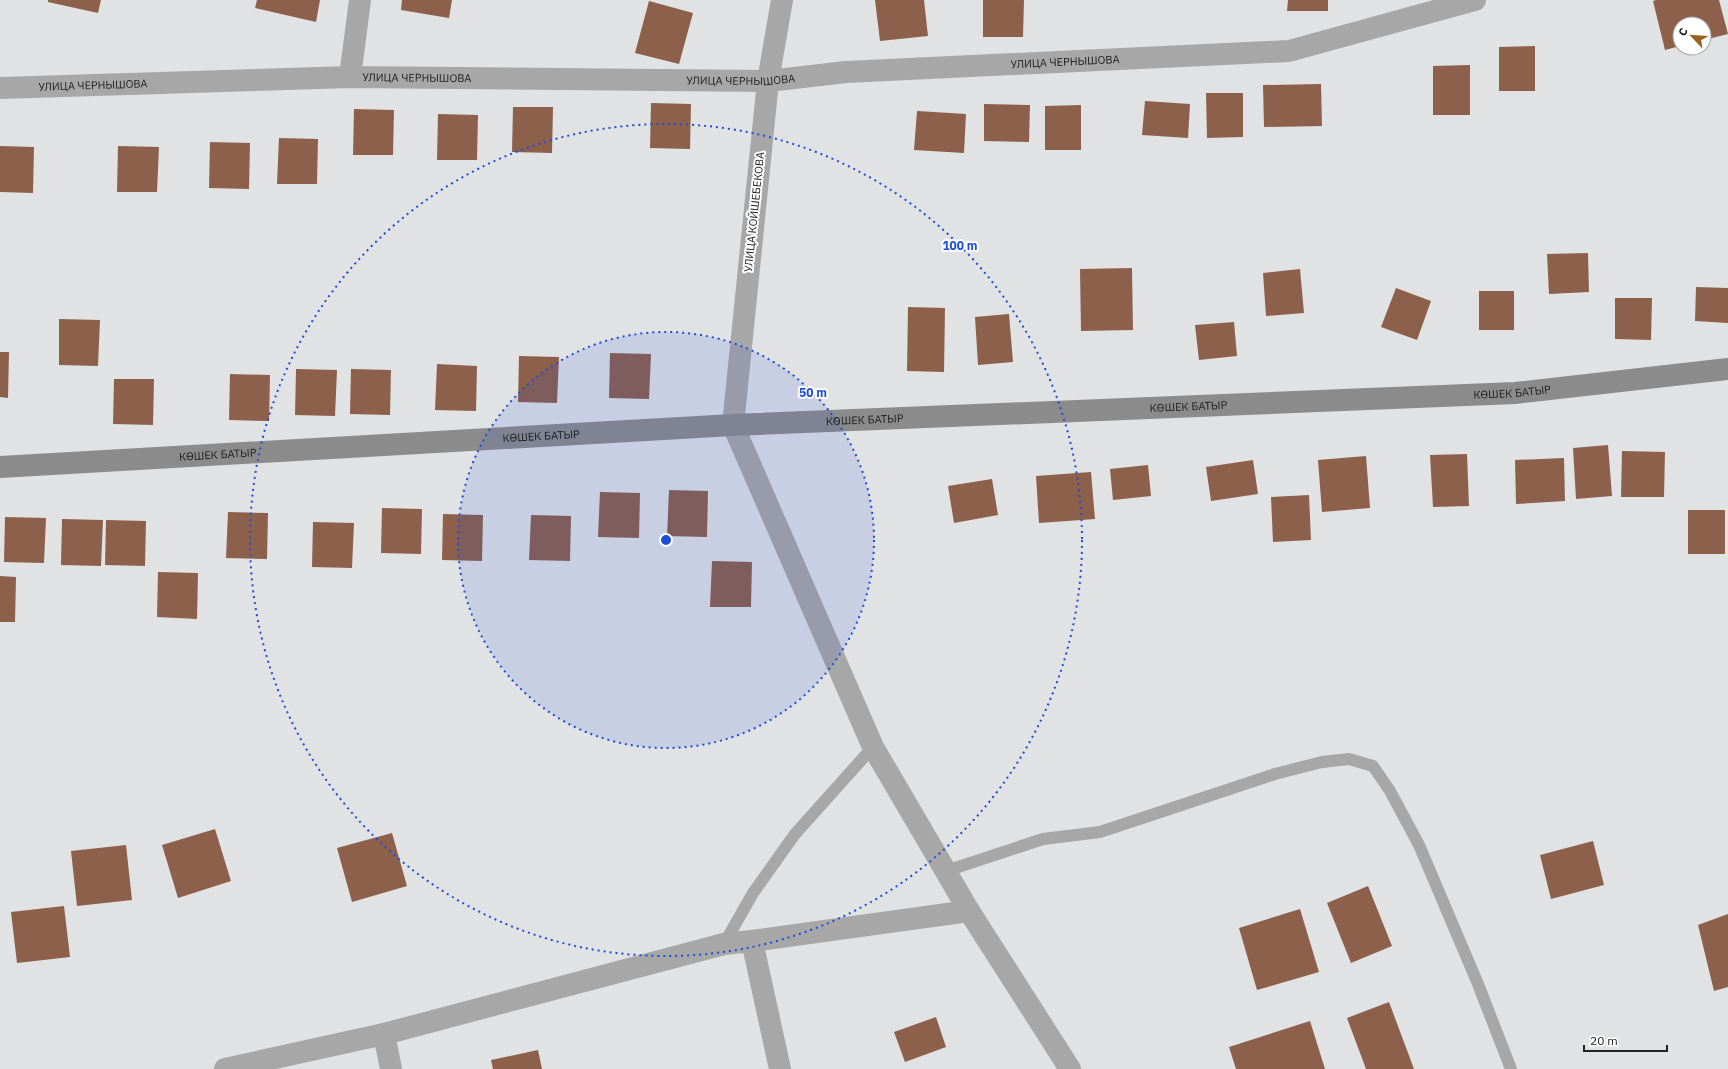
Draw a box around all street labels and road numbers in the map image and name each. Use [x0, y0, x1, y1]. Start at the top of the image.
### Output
street label: УЛИЦА ЧЕРНЫШОВА [1010, 52, 1120, 71]
street label: УЛИЦА ЧЕРНЫШОВА [362, 70, 471, 85]
street label: УЛИЦА ЧЕРНЫШОВА [686, 71, 796, 89]
street label: УЛИЦА ЧЕРНЫШОВА [38, 76, 148, 94]
street label: УЛИЦА КОЙШЕБЕКОВА [741, 151, 767, 273]
street label: КӨШЕК БАТЫР [1473, 382, 1552, 402]
street label: КӨШЕК БАТЫР [1149, 398, 1228, 415]
street label: КӨШЕК БАТЫР [826, 411, 904, 428]
street label: КӨШЕК БАТЫР [502, 427, 581, 445]
street label: КӨШЕК БАТЫР [179, 445, 257, 464]

